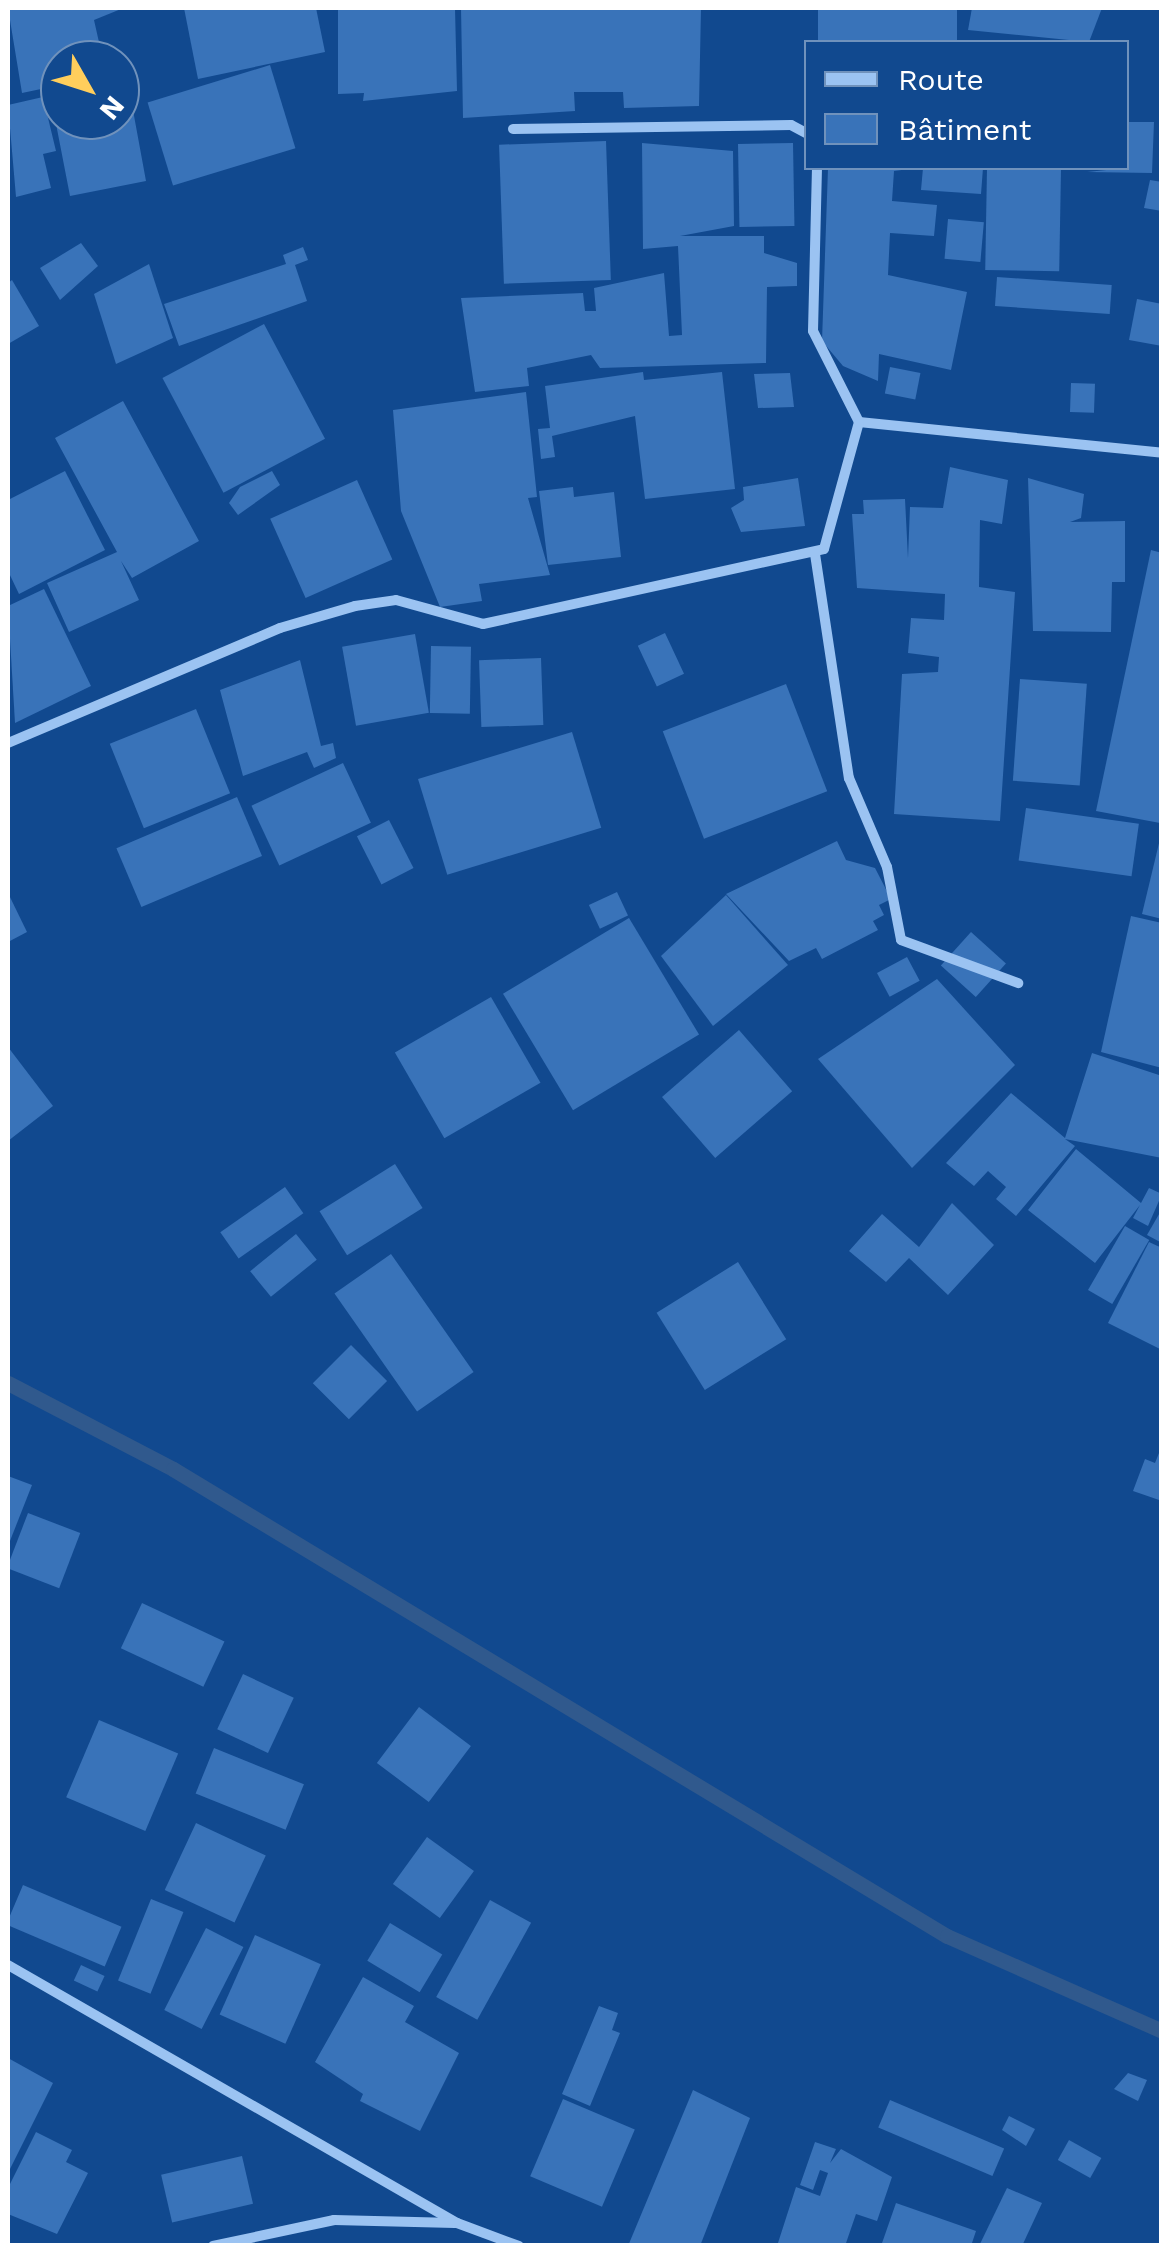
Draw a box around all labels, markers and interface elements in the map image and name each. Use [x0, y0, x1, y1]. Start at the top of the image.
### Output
north arrow [40, 40, 140, 140]
legend [804, 40, 1129, 170]
text: Route [898, 62, 984, 97]
text: N [93, 89, 132, 126]
text: Bâtiment [898, 112, 1031, 147]

